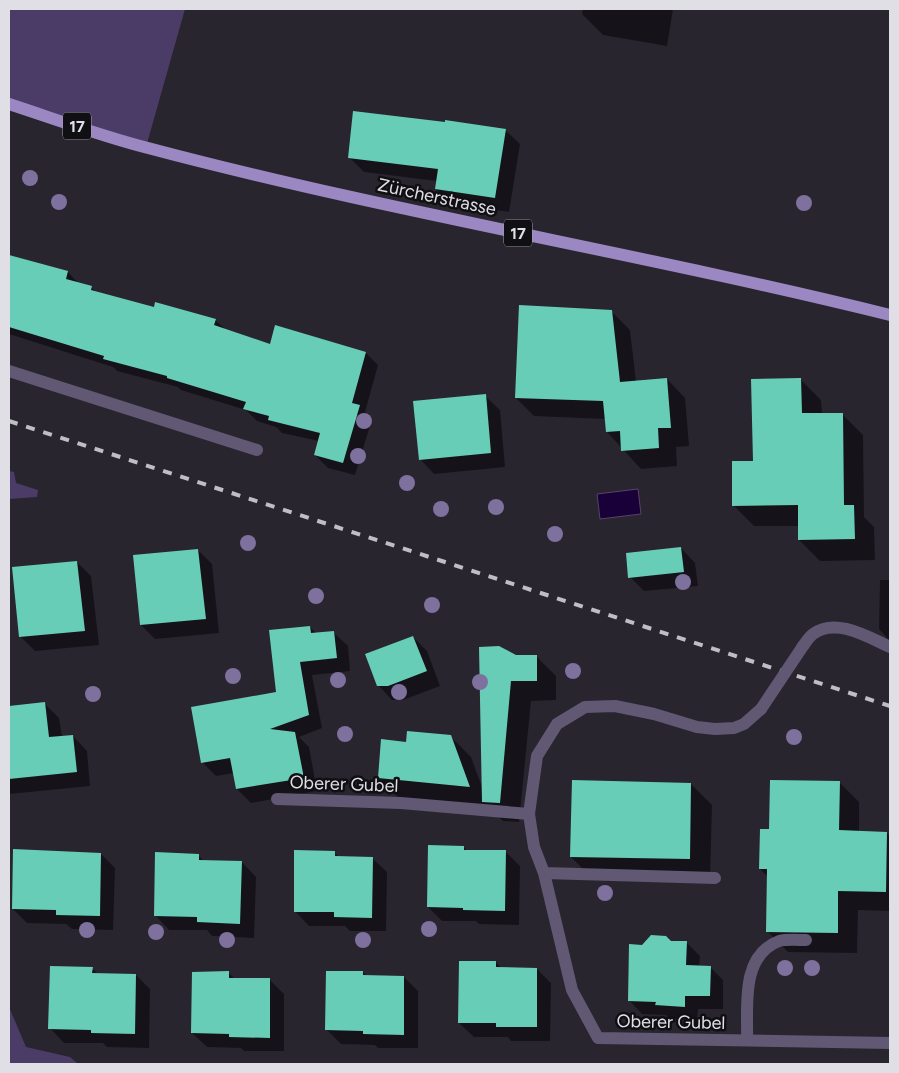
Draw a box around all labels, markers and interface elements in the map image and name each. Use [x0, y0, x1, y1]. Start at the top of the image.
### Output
road number: 17 [63, 112, 91, 140]
street label: Zürcherstrasse [376, 174, 498, 220]
road number: 17 [504, 220, 532, 247]
street label: Oberer Gubel [289, 771, 399, 797]
street label: Oberer Gubel [616, 1010, 726, 1034]

